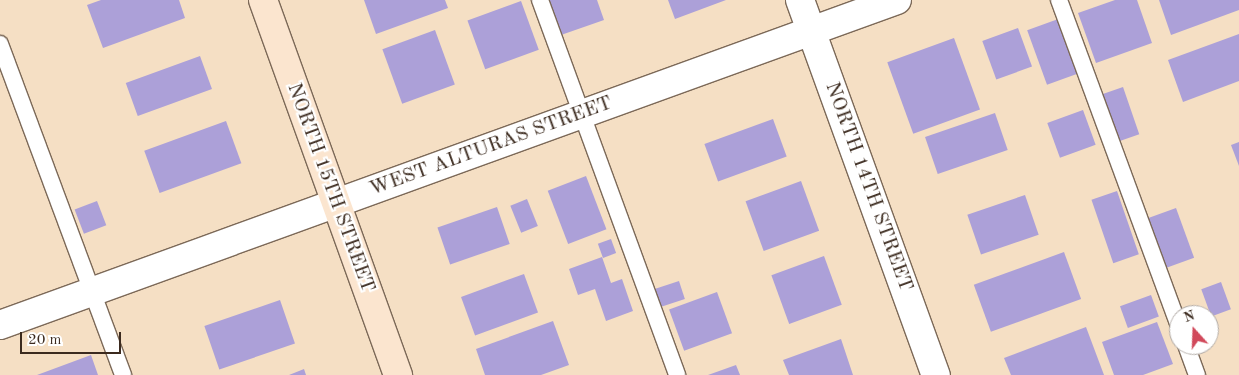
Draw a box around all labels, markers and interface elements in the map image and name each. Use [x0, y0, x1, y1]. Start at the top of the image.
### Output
street label: NORTH 14TH STREET [819, 79, 917, 295]
street label: NORTH 15TH STREET [281, 80, 379, 296]
street label: WEST ALTURAS STREET [366, 92, 616, 202]
north arrow [1169, 305, 1219, 355]
text: N [1182, 308, 1197, 325]
scale bar [22, 322, 124, 354]
text: 20 m [28, 333, 62, 348]

